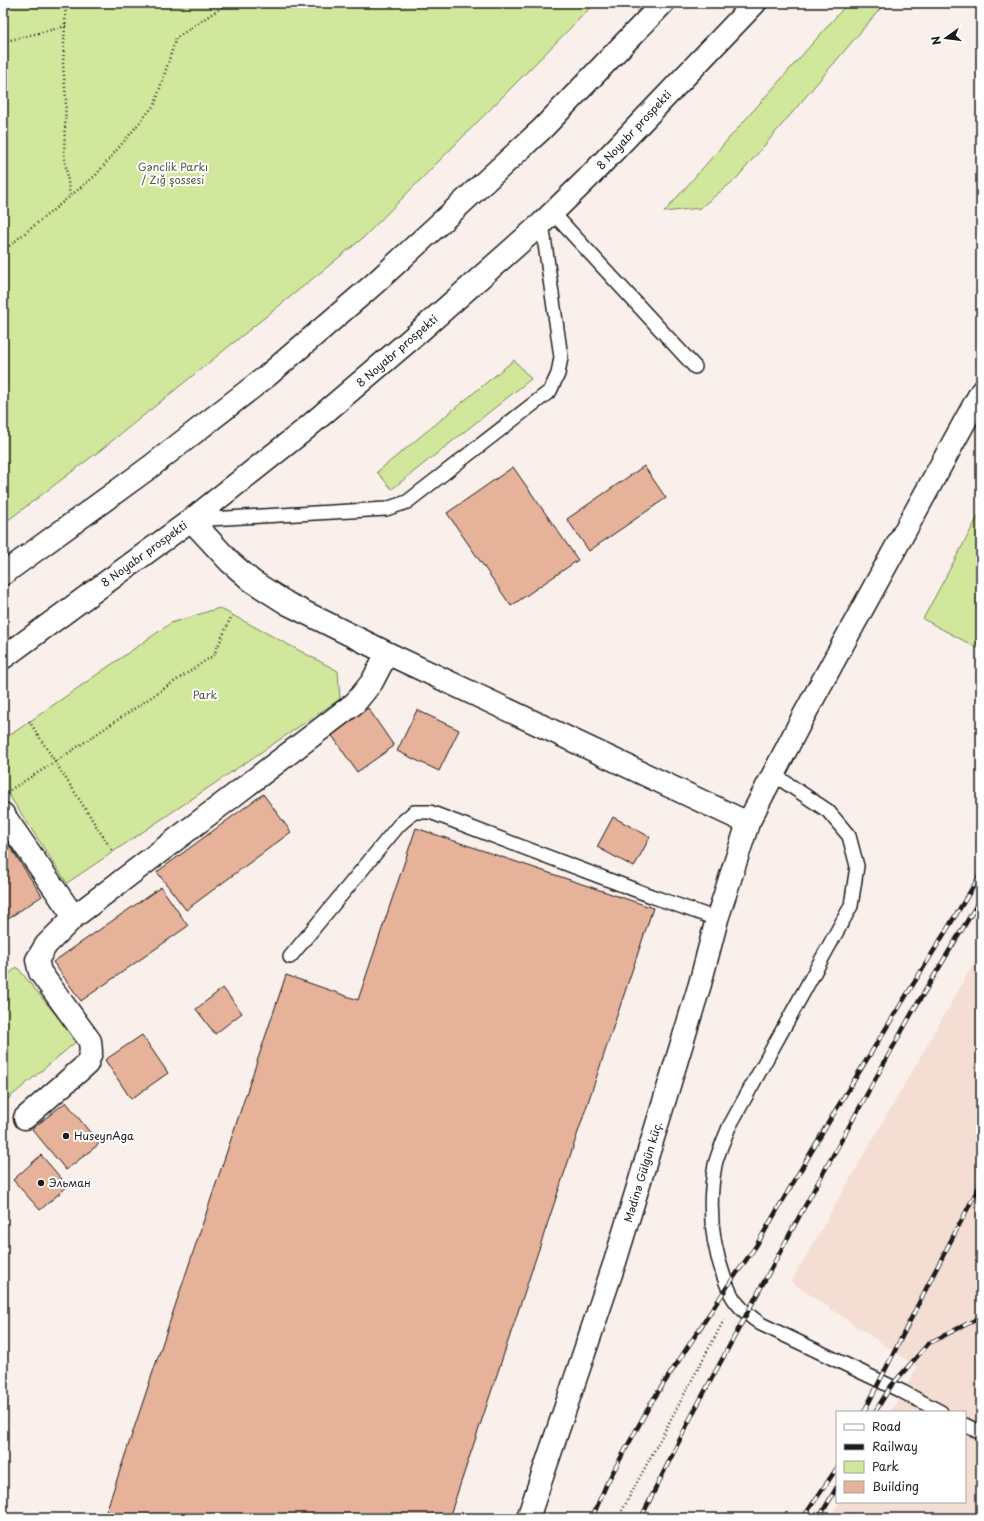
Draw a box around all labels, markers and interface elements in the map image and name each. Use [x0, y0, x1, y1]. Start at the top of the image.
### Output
north arrow [926, 18, 966, 58]
text: N [926, 34, 945, 47]
street label: 8 Noyabr prospekti [592, 86, 675, 173]
park label: Gənclik Parkı / Zığ şossesi [138, 158, 208, 188]
street label: 8 Noyabr prospekti [352, 310, 441, 391]
street label: 8 Noyabr prospekti [97, 516, 190, 591]
park label: Park [193, 686, 218, 703]
street label: Mədinə Gülgün küç. [619, 1119, 666, 1225]
place label: HuseynAga [74, 1127, 134, 1144]
marker: HuseynAga [61, 1131, 71, 1141]
place label: Эльман [49, 1174, 91, 1191]
marker: Эльман [36, 1178, 46, 1188]
legend [836, 1411, 966, 1503]
text: Road [872, 1417, 901, 1435]
text: Railway [872, 1437, 918, 1455]
text: Park [872, 1457, 899, 1475]
text: Building [872, 1477, 919, 1495]

